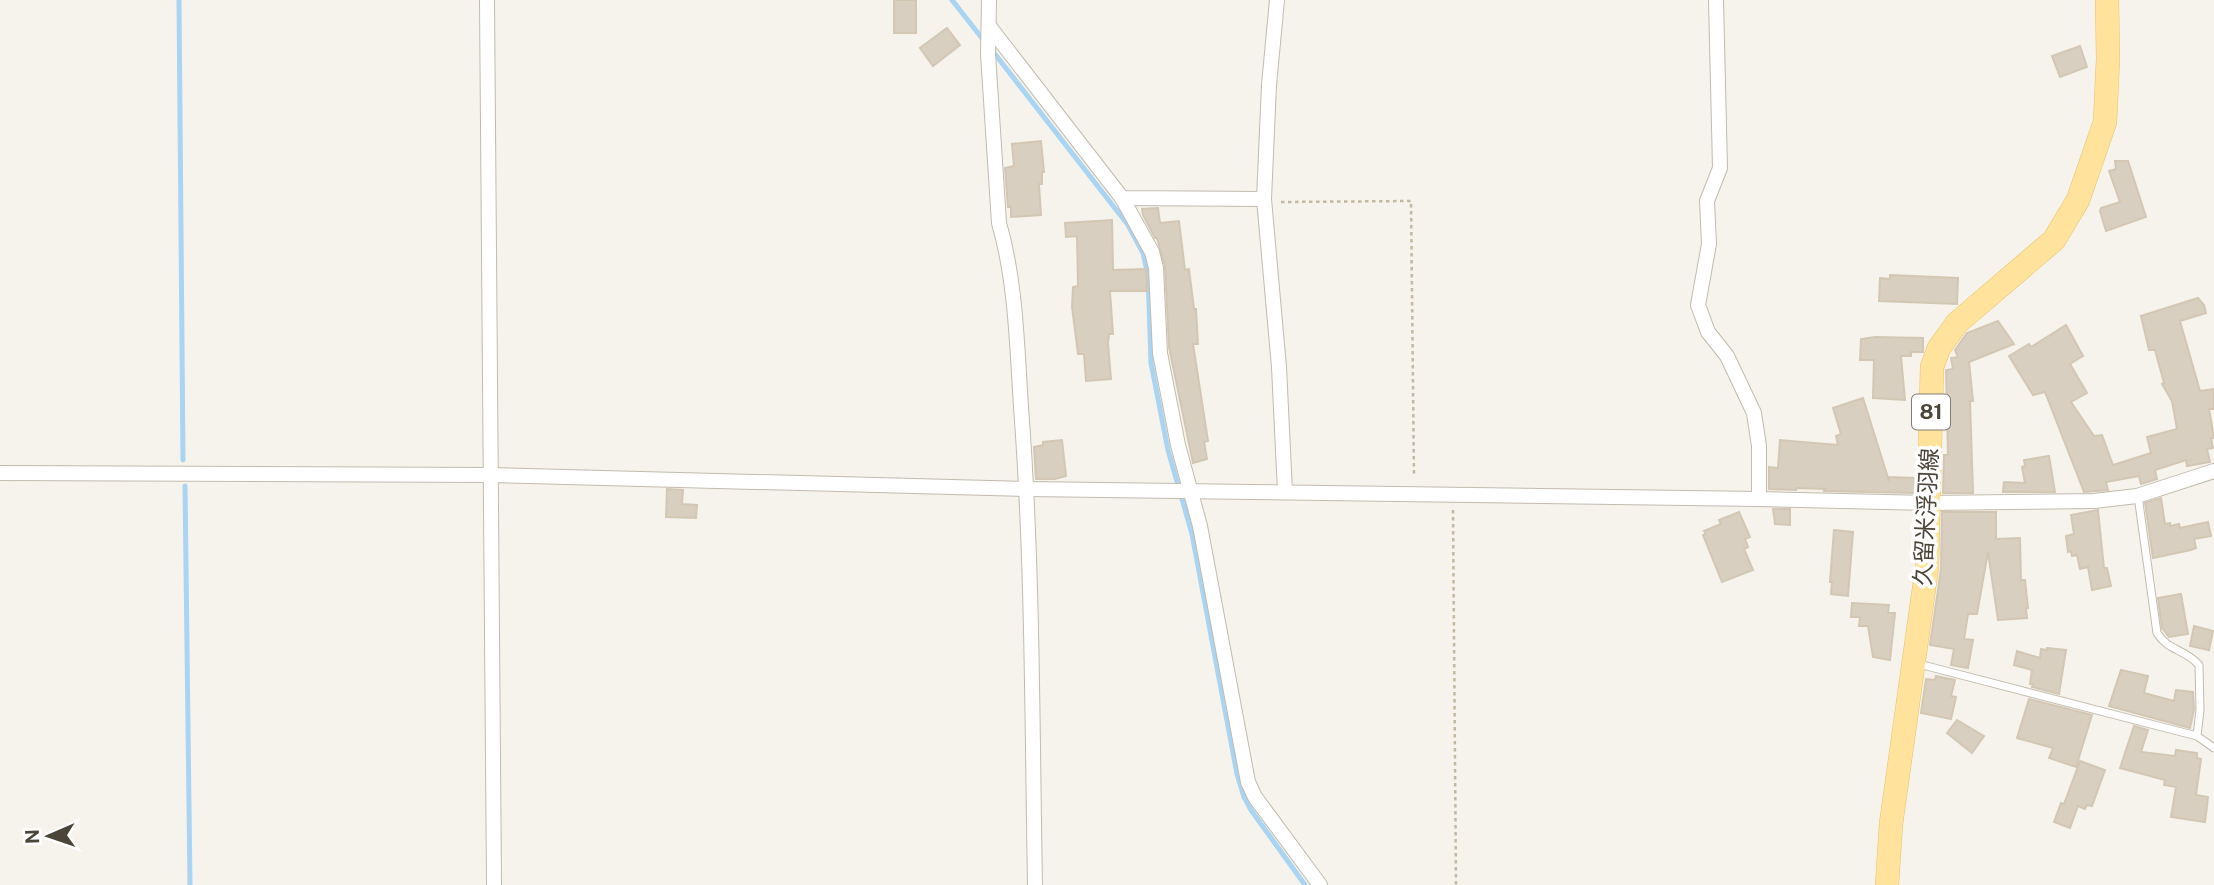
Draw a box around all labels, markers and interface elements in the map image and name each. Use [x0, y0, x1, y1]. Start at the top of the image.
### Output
road number: 81 [1912, 394, 1950, 430]
street label: 久留米浮羽線 [1908, 447, 1943, 587]
north arrow [14, 801, 84, 871]
text: N [21, 829, 43, 844]

